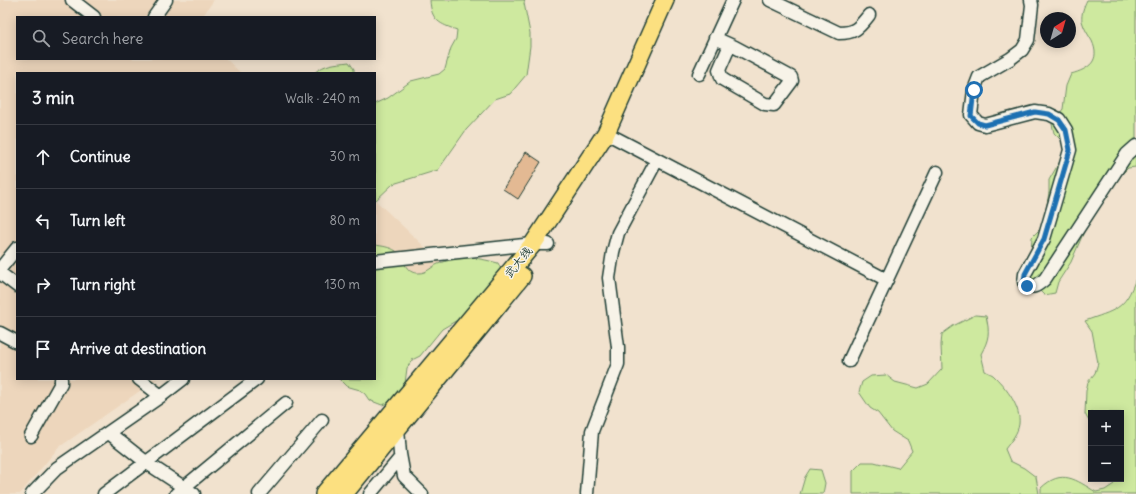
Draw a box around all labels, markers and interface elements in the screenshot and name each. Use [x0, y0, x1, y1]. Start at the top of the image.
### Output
north arrow [1040, 12, 1076, 48]
search box [16, 16, 376, 60]
icon: search [30, 27, 52, 49]
text: Search here [62, 29, 143, 48]
route start [965, 81, 983, 99]
text: 3 min [32, 87, 74, 109]
text: Walk · 240 m [285, 90, 360, 107]
icon: ahead [32, 146, 54, 168]
text: Continue [70, 147, 131, 166]
text: 30 m [330, 148, 360, 165]
icon: left [32, 210, 54, 232]
text: Turn left [70, 211, 125, 230]
text: 80 m [329, 212, 360, 229]
street label: 武大线 [501, 243, 535, 281]
icon: right [32, 274, 54, 296]
text: Turn right [70, 275, 135, 294]
text: 130 m [324, 276, 360, 293]
route end [1018, 277, 1036, 295]
icon: arrive [32, 338, 54, 360]
text: Arrive at destination [70, 339, 206, 358]
map controls [1088, 410, 1124, 482]
button: + [1088, 410, 1124, 446]
button: − [1088, 446, 1124, 482]

